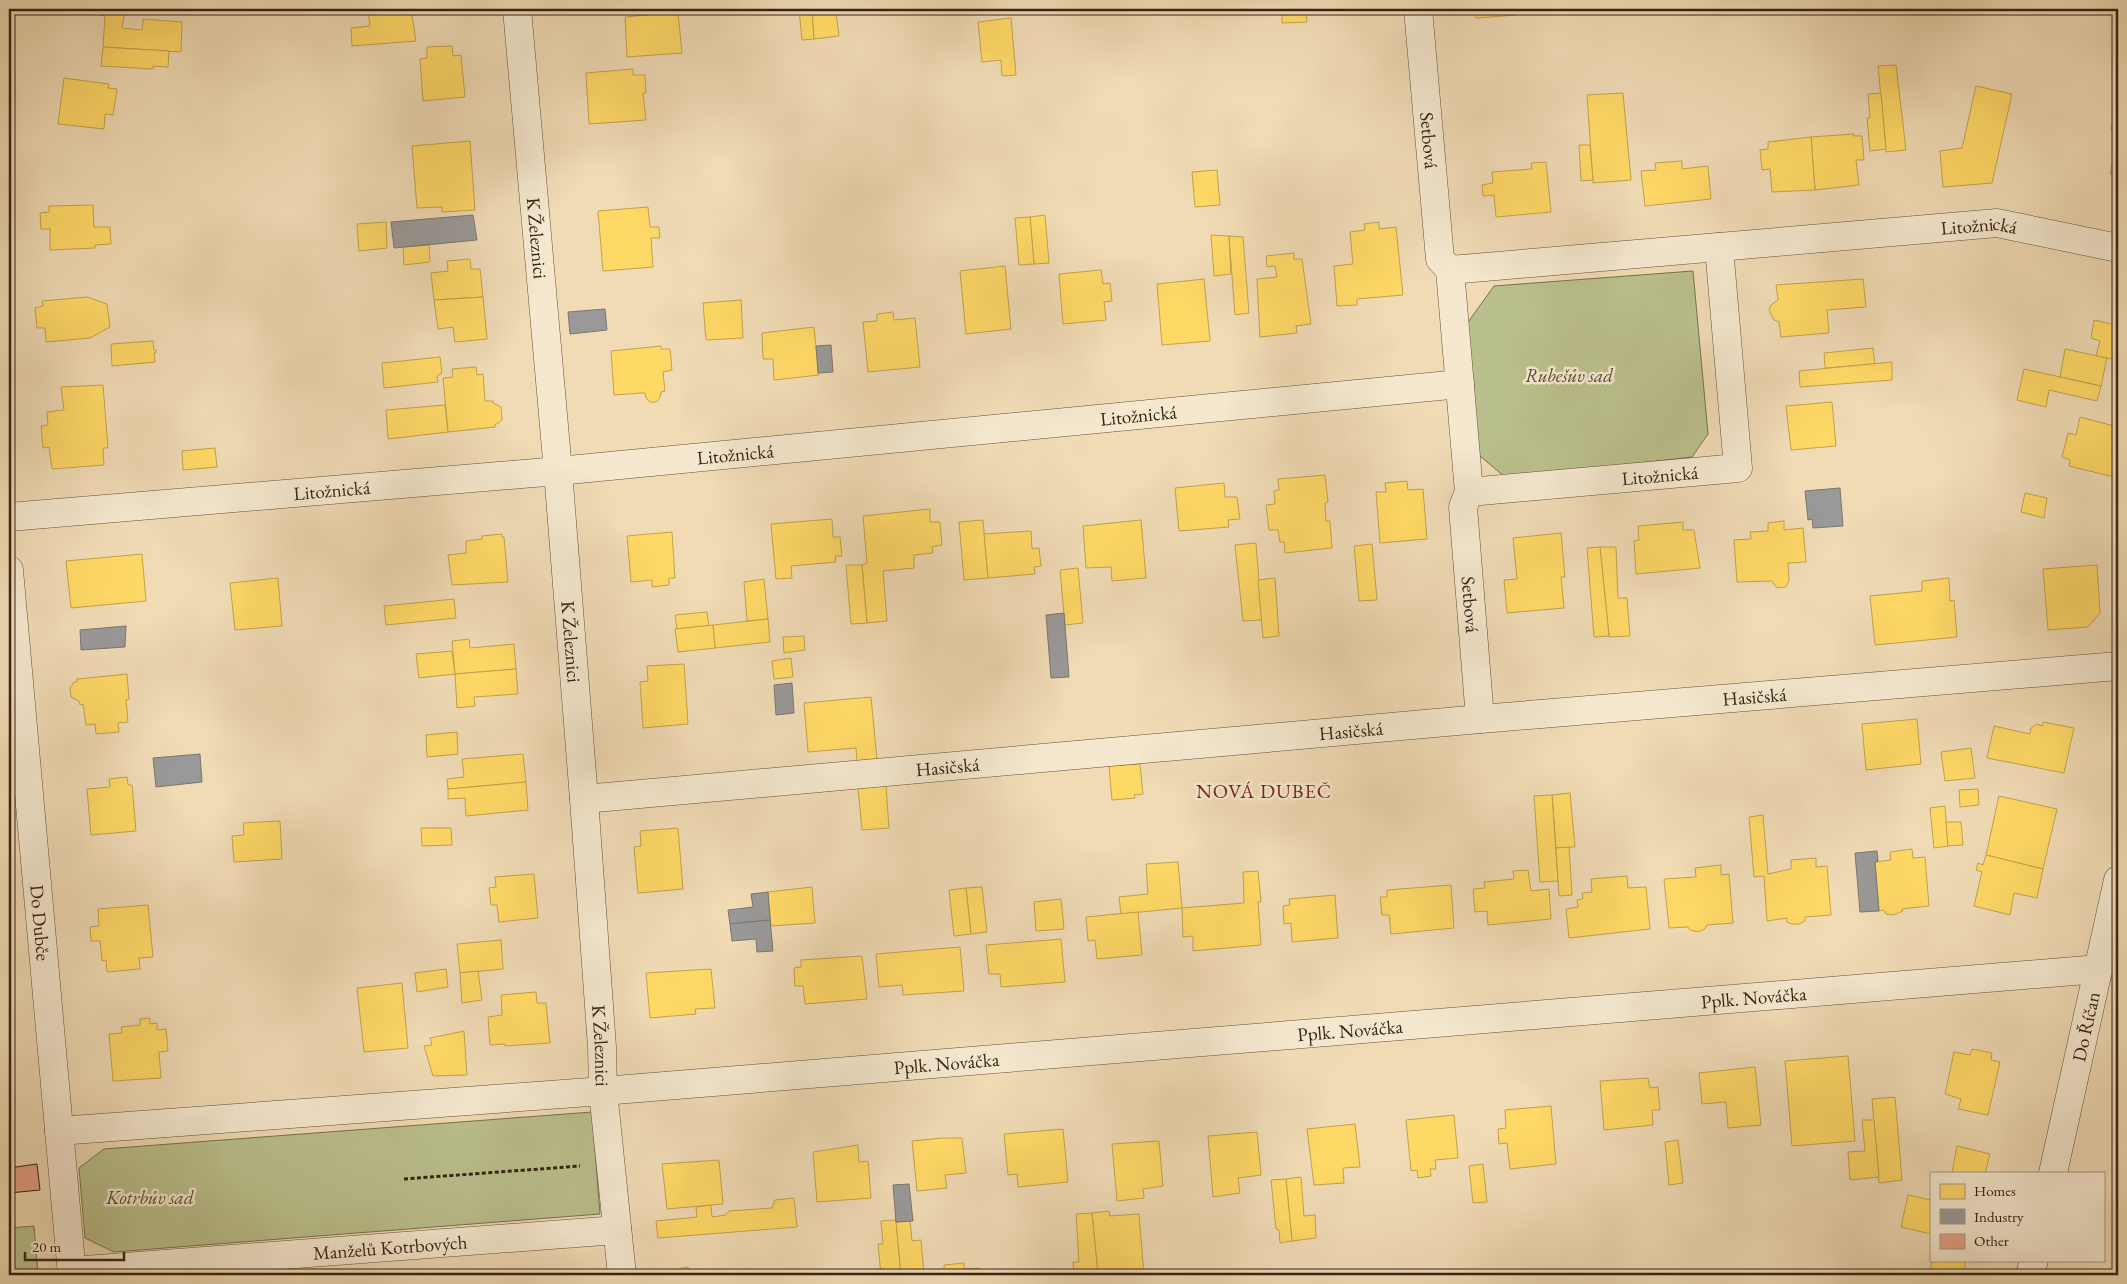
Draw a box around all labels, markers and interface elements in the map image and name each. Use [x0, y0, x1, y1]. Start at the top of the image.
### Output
street label: Setbová [1414, 111, 1444, 170]
street label: K Železnici [521, 196, 553, 280]
street label: Litožnická [1940, 210, 2020, 241]
park label: Rubešův sad [1525, 363, 1613, 388]
street label: Litožnická [1099, 399, 1178, 432]
street label: Litožnická [696, 438, 775, 471]
street label: Litožnická [1621, 460, 1700, 491]
street label: Litožnická [293, 475, 372, 506]
street label: Setbová [1456, 575, 1485, 634]
street label: K Železnici [555, 600, 587, 684]
street label: Hasičská [1722, 682, 1788, 712]
street label: Hasičská [1318, 716, 1384, 746]
street label: Hasičská [915, 752, 981, 782]
district label: NOVÁ DUBEČ [1196, 778, 1332, 804]
street label: Do Dubče [24, 883, 56, 962]
street label: Pplk. Nováčka [1700, 981, 1808, 1014]
street label: Do Říčan [2066, 989, 2106, 1064]
street label: K Železnici [586, 1004, 615, 1087]
street label: Pplk. Nováčka [1296, 1014, 1404, 1047]
street label: Pplk. Nováčka [893, 1047, 1001, 1080]
legend [1930, 1172, 2104, 1262]
text: Homes [1974, 1181, 2016, 1200]
park label: Kotrbův sad [105, 1185, 194, 1210]
text: Industry [1974, 1207, 2024, 1226]
scale bar [25, 1229, 124, 1261]
street label: Manželů Kotrbových [312, 1229, 468, 1266]
text: Other [1974, 1231, 2009, 1250]
text: 20 m [32, 1237, 61, 1256]

